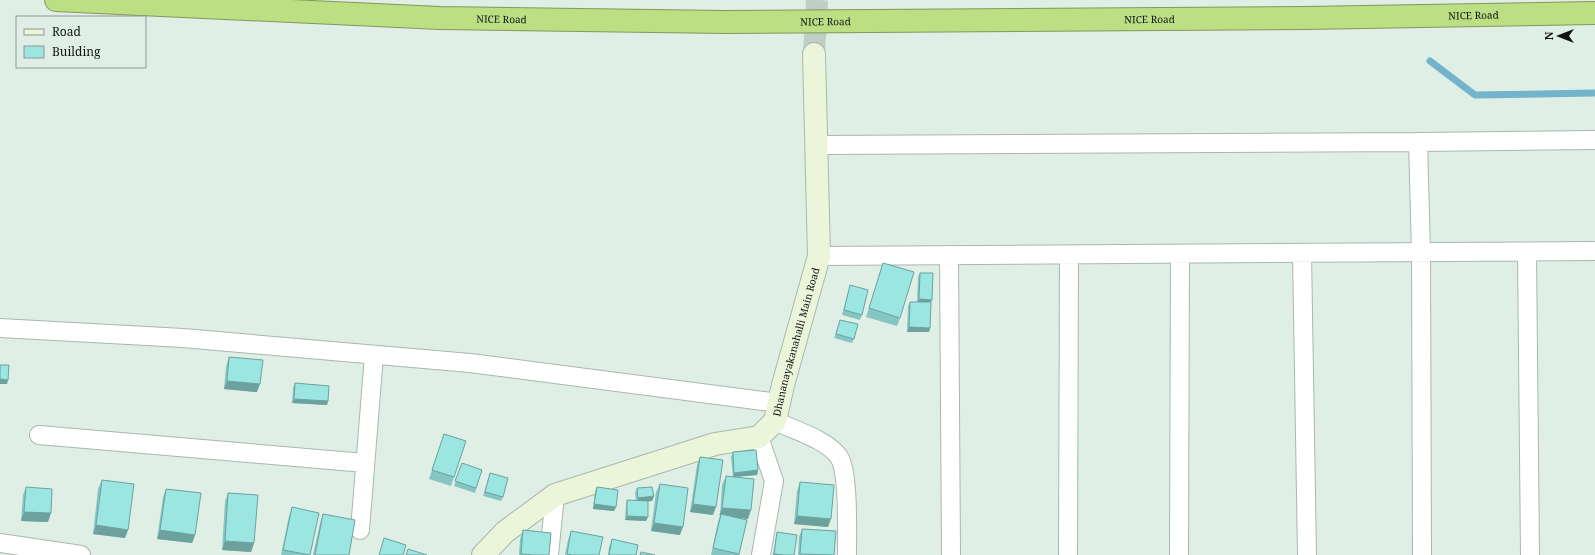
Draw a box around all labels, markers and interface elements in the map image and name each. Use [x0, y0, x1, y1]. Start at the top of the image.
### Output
street label: NICE Road [1448, 8, 1499, 23]
street label: NICE Road [476, 12, 527, 26]
street label: NICE Road [1124, 12, 1175, 26]
street label: NICE Road [800, 14, 851, 28]
legend [16, 16, 146, 68]
north arrow [1539, 16, 1579, 56]
text: Road [52, 23, 82, 40]
text: N [1541, 31, 1556, 40]
text: Building [52, 43, 101, 60]
street label: Dhananayakanahalli Main Road [769, 266, 822, 418]

